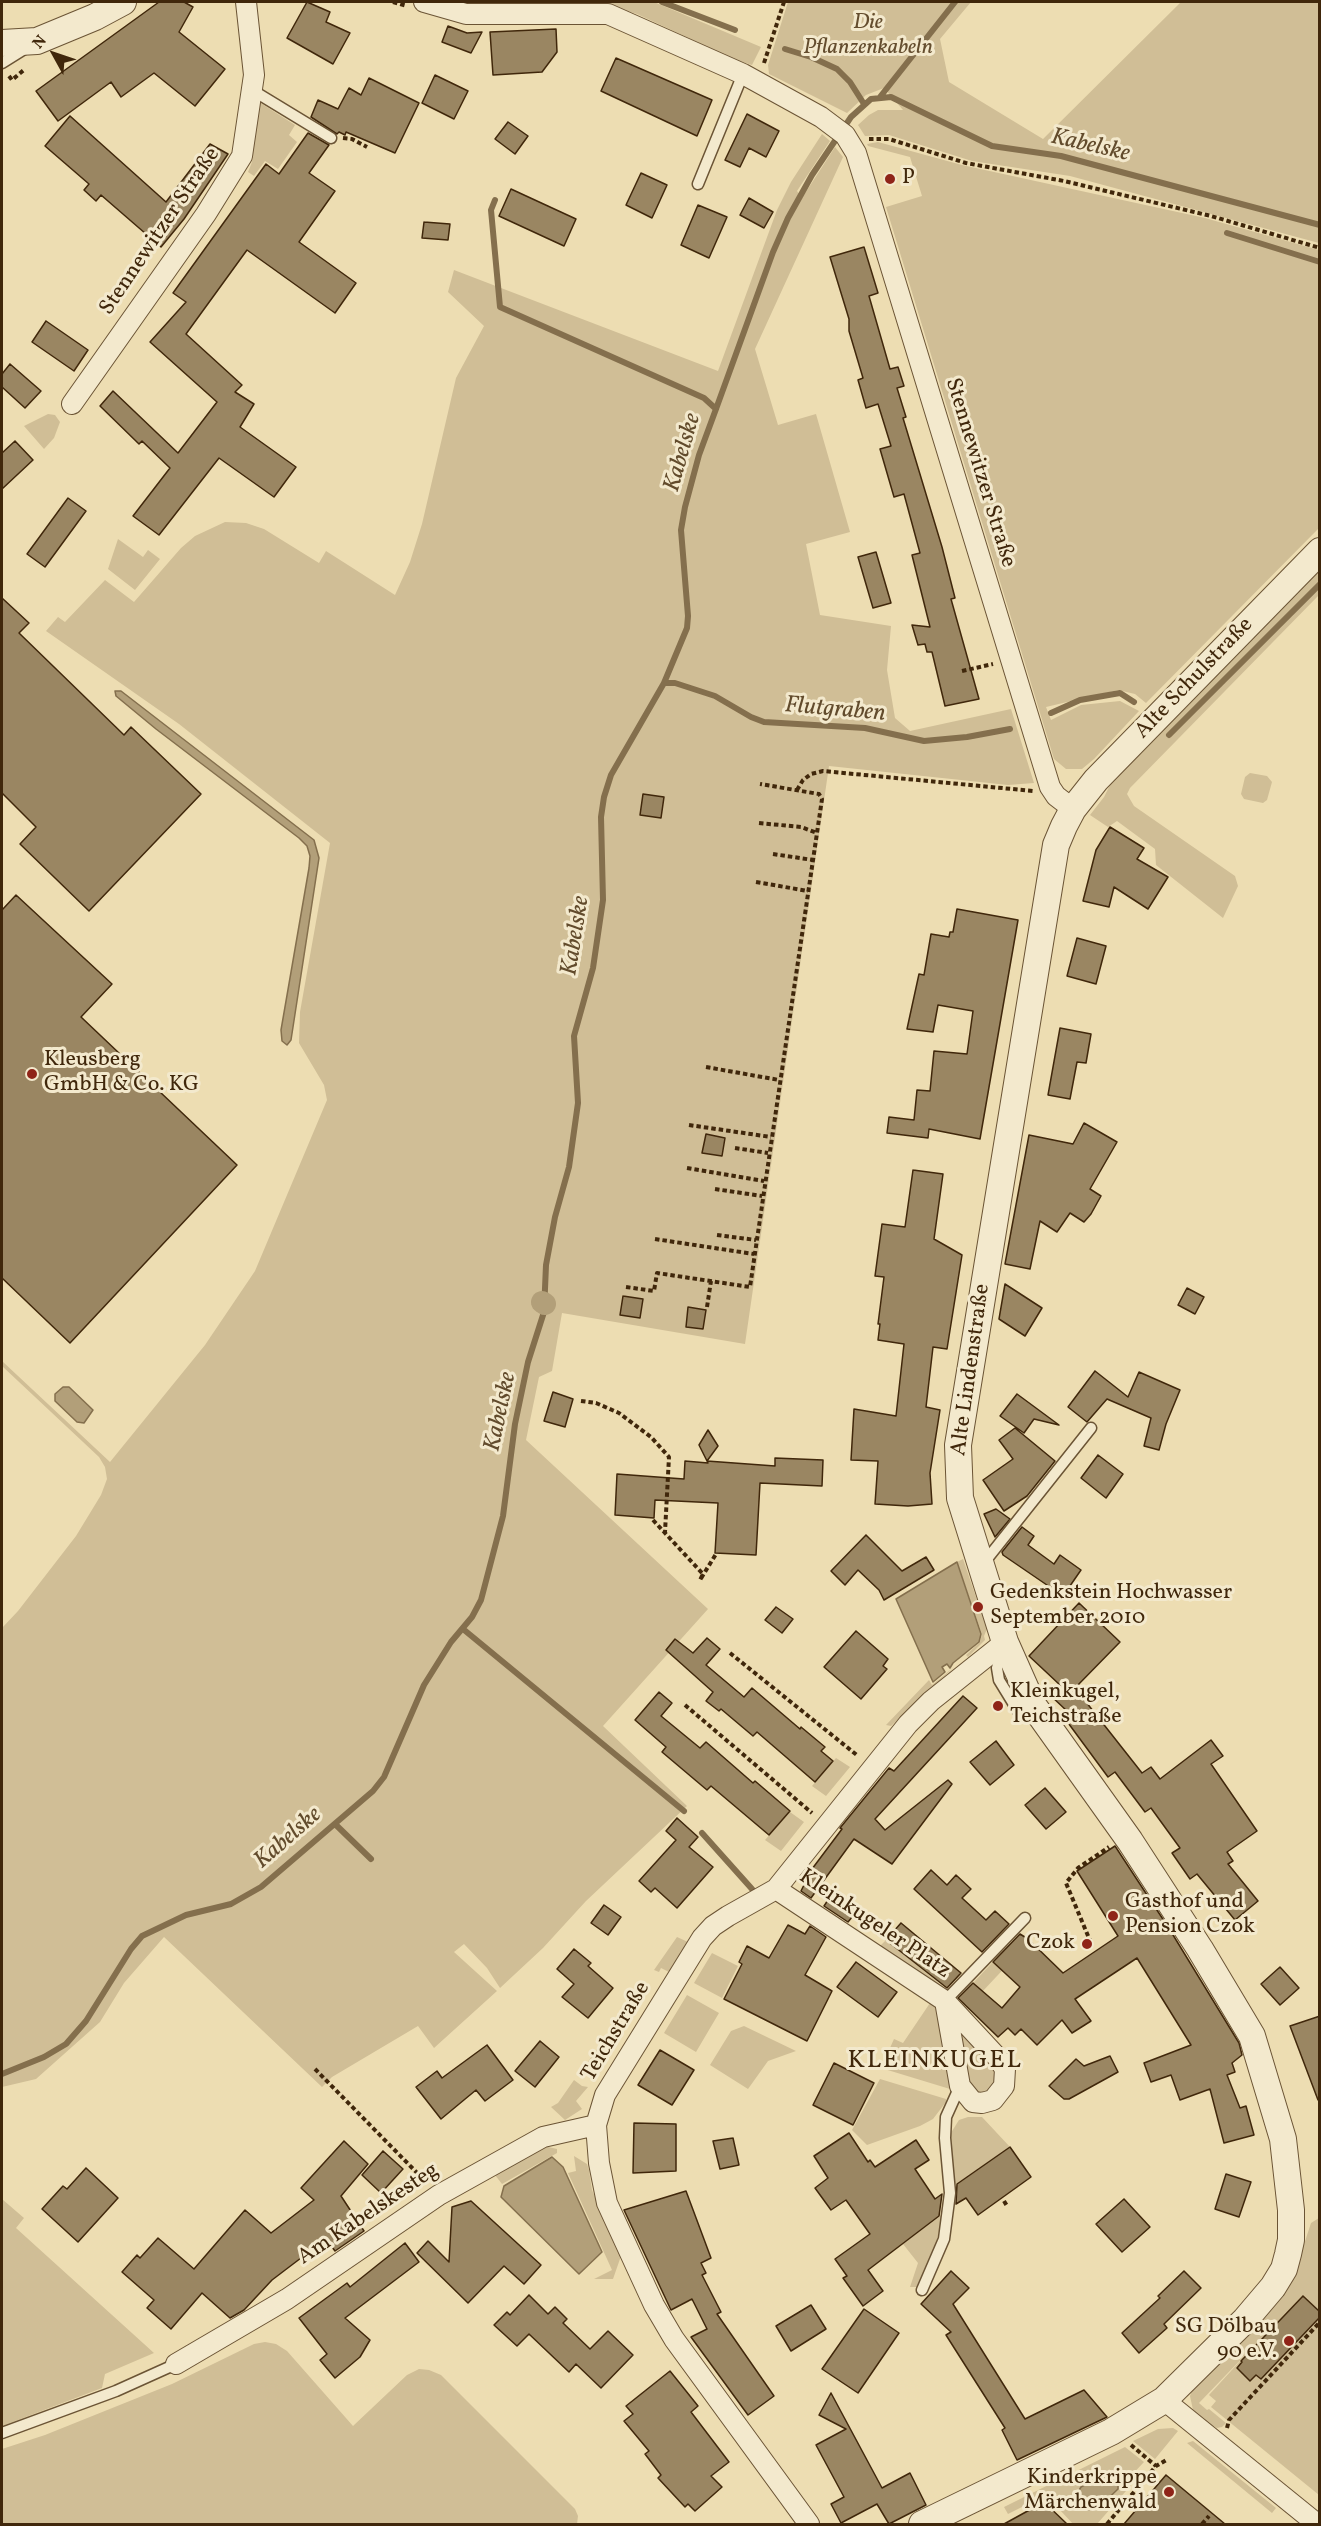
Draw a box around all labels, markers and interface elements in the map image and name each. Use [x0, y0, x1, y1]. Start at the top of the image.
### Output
park label: Die Pflanzenkabeln [803, 11, 933, 62]
north arrow [24, 24, 84, 84]
text: N [28, 31, 52, 54]
water label: Kabelske [1048, 124, 1132, 170]
street label: Stennewitzer Straße [95, 143, 227, 321]
place label: P [902, 166, 915, 192]
marker: P [883, 172, 897, 186]
street label: Stennewitzer Straße [938, 375, 1020, 571]
water label: Kabelske [659, 410, 709, 496]
street label: Alte Schulstraße [1130, 613, 1260, 745]
water label: Flutgraben [783, 692, 887, 730]
water label: Kabelske [556, 894, 598, 978]
place label: Kleusberg GmbH & Co. KG [44, 1048, 199, 1100]
marker: Kleusberg GmbH & Co. KG [25, 1067, 39, 1081]
street label: Alte Lindenstraße [947, 1282, 997, 1458]
water label: Kabelske [480, 1370, 524, 1454]
place label: Gedenkstein Hochwasser September 2010 [990, 1581, 1232, 1633]
marker: Gedenkstein Hochwasser September 2010 [971, 1600, 985, 1614]
place label: Kleinkugel, Teichstraße [1010, 1680, 1122, 1732]
marker: Kleinkugel, Teichstraße [991, 1699, 1005, 1713]
water label: Kabelske [249, 1802, 329, 1876]
street label: Kleinkugeler Platz [793, 1865, 955, 1985]
place label: Gasthof und Pension Czok [1125, 1890, 1255, 1942]
marker: Gasthof und Pension Czok [1106, 1909, 1120, 1923]
place label: Czok [1026, 1931, 1075, 1957]
marker: Czok [1080, 1937, 1094, 1951]
street label: Teichstraße [577, 1977, 657, 2087]
district label: KLEINKUGEL [848, 2046, 1022, 2078]
street label: Am Kabelskesteg [293, 2158, 445, 2272]
place label: SG Dölbau 90 e.V. [1175, 2315, 1277, 2366]
marker: SG Dölbau 90 e.V. [1282, 2334, 1296, 2348]
place label: Kinderkrippe Märchenwald [1024, 2466, 1157, 2518]
marker: Kinderkrippe Märchenwald [1162, 2485, 1176, 2499]

